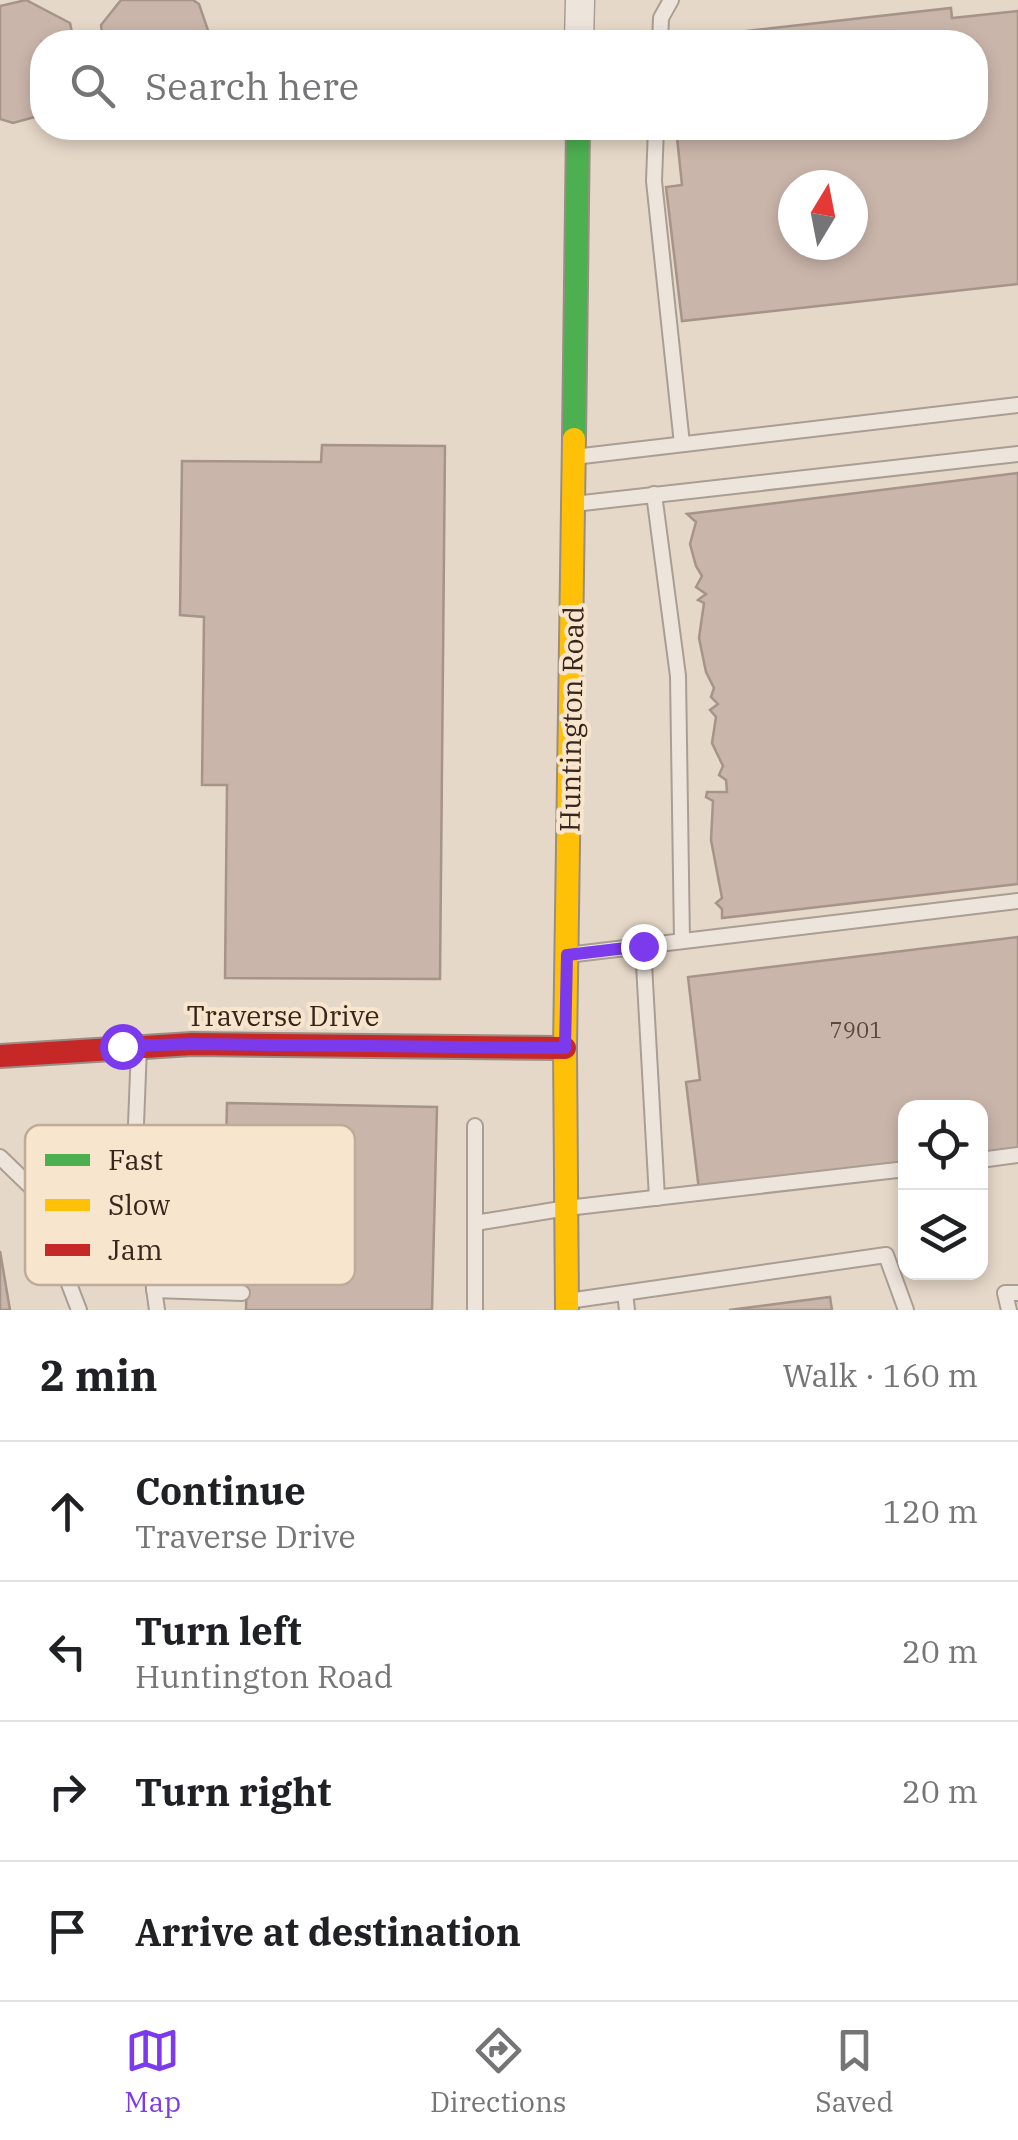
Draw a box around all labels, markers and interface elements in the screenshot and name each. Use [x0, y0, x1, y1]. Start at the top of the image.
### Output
search box [30, 30, 988, 140]
icon: search [65, 58, 120, 113]
text: Search here [145, 61, 359, 110]
north arrow [778, 170, 868, 260]
street label: Huntington Road [551, 606, 591, 832]
route end [621, 924, 667, 970]
street label: Traverse Drive [186, 997, 380, 1034]
house number: 7901 [830, 1015, 882, 1044]
route start [100, 1024, 146, 1070]
map controls [898, 1100, 988, 1280]
button: locate [898, 1100, 988, 1190]
legend [25, 1125, 355, 1285]
text: Fast [108, 1141, 163, 1178]
text: Slow [108, 1186, 170, 1223]
button: layers [898, 1190, 988, 1280]
text: Jam [108, 1231, 163, 1268]
text: 2 min [40, 1348, 158, 1403]
text: Walk · 160 m [782, 1354, 978, 1396]
text: Continue [135, 1466, 306, 1515]
icon: ahead [40, 1484, 95, 1539]
text: 120 m [882, 1490, 978, 1532]
text: Traverse Drive [135, 1515, 356, 1557]
text: Turn left [135, 1606, 302, 1655]
icon: left [40, 1624, 95, 1679]
text: 20 m [902, 1630, 978, 1672]
text: Huntington Road [135, 1655, 393, 1697]
icon: right [40, 1764, 95, 1819]
text: Turn right [135, 1767, 331, 1816]
text: 20 m [902, 1770, 978, 1812]
icon: arrive [40, 1904, 95, 1959]
text: Arrive at destination [135, 1907, 521, 1956]
tab: Map [124, 2023, 181, 2120]
tab: Directions [430, 2023, 566, 2120]
tab: Saved [815, 2023, 894, 2120]

